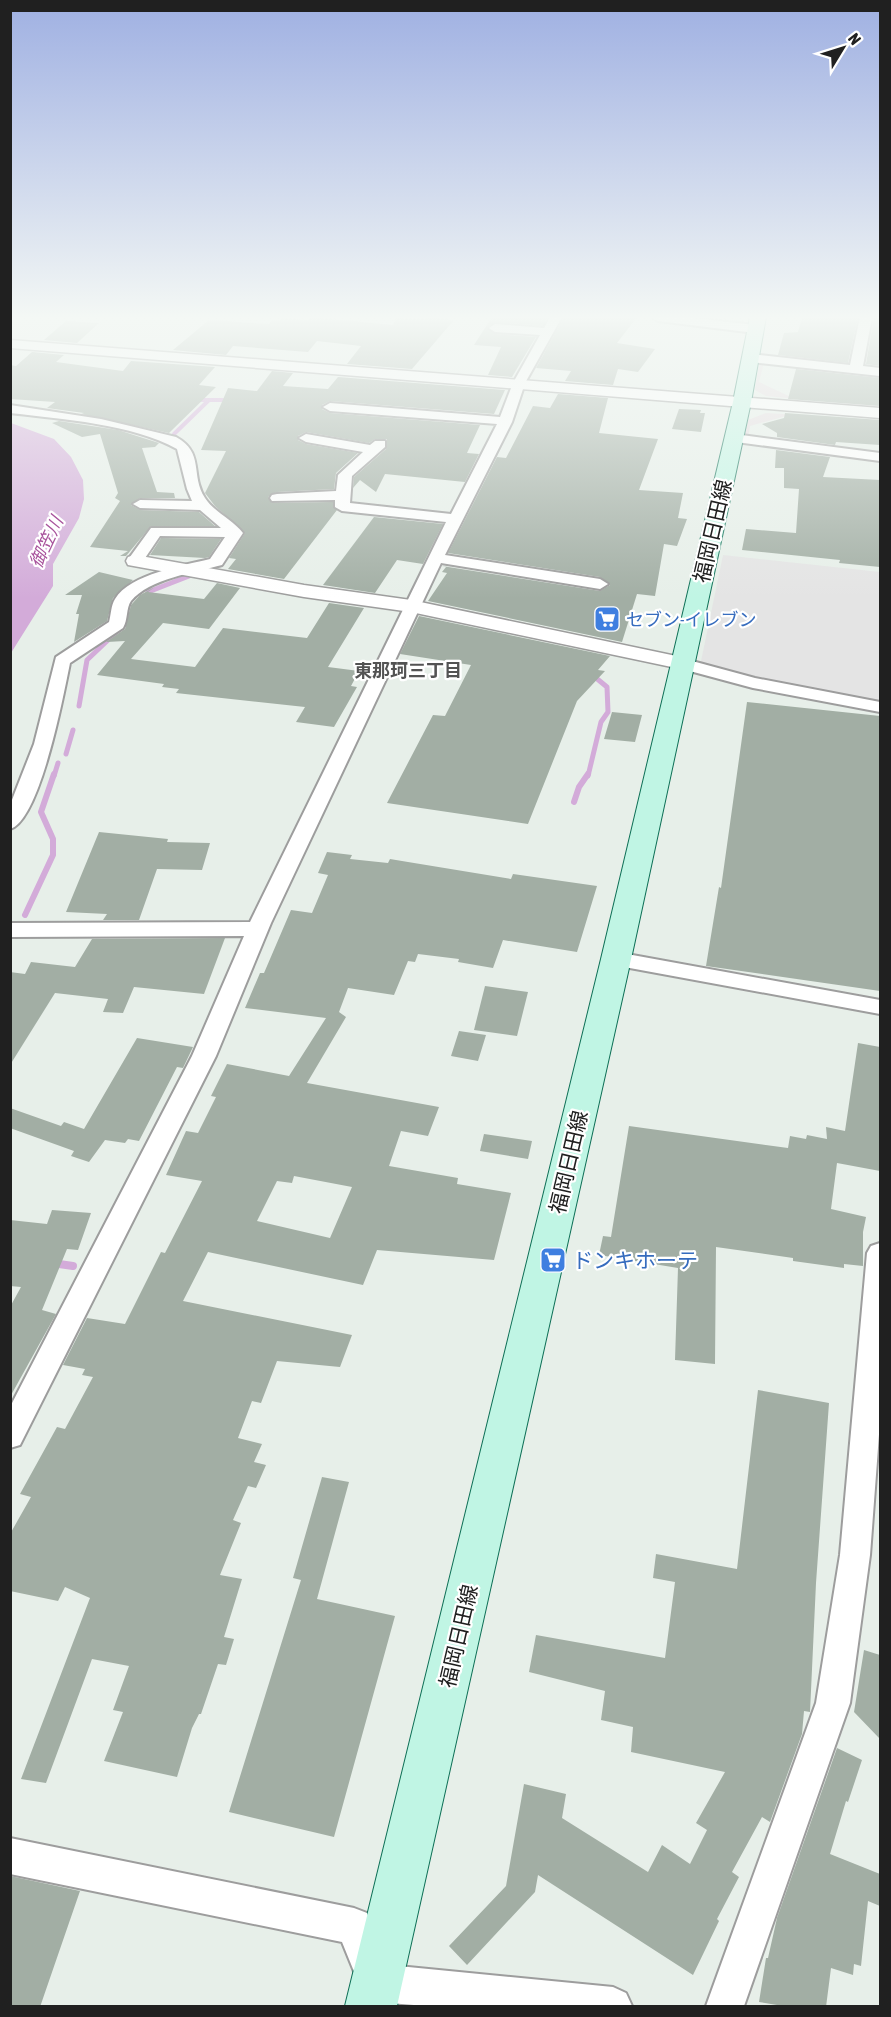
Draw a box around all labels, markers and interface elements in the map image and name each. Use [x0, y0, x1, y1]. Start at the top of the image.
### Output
north arrow [813, 18, 873, 78]
text: N [845, 29, 865, 48]
street label: 福岡日田線 [688, 477, 736, 585]
water label: 御笠川 [25, 511, 68, 571]
supermarket icon: セブン-イレブン [592, 604, 622, 634]
place label: セブン-イレブン [626, 609, 757, 630]
district label: 東那珂三丁目 [354, 660, 462, 681]
street label: 福岡日田線 [544, 1108, 592, 1216]
supermarket icon: ドンキホーテ [538, 1245, 568, 1275]
place label: ドンキホーテ [572, 1248, 698, 1272]
street label: 福岡日田線 [434, 1582, 482, 1690]

